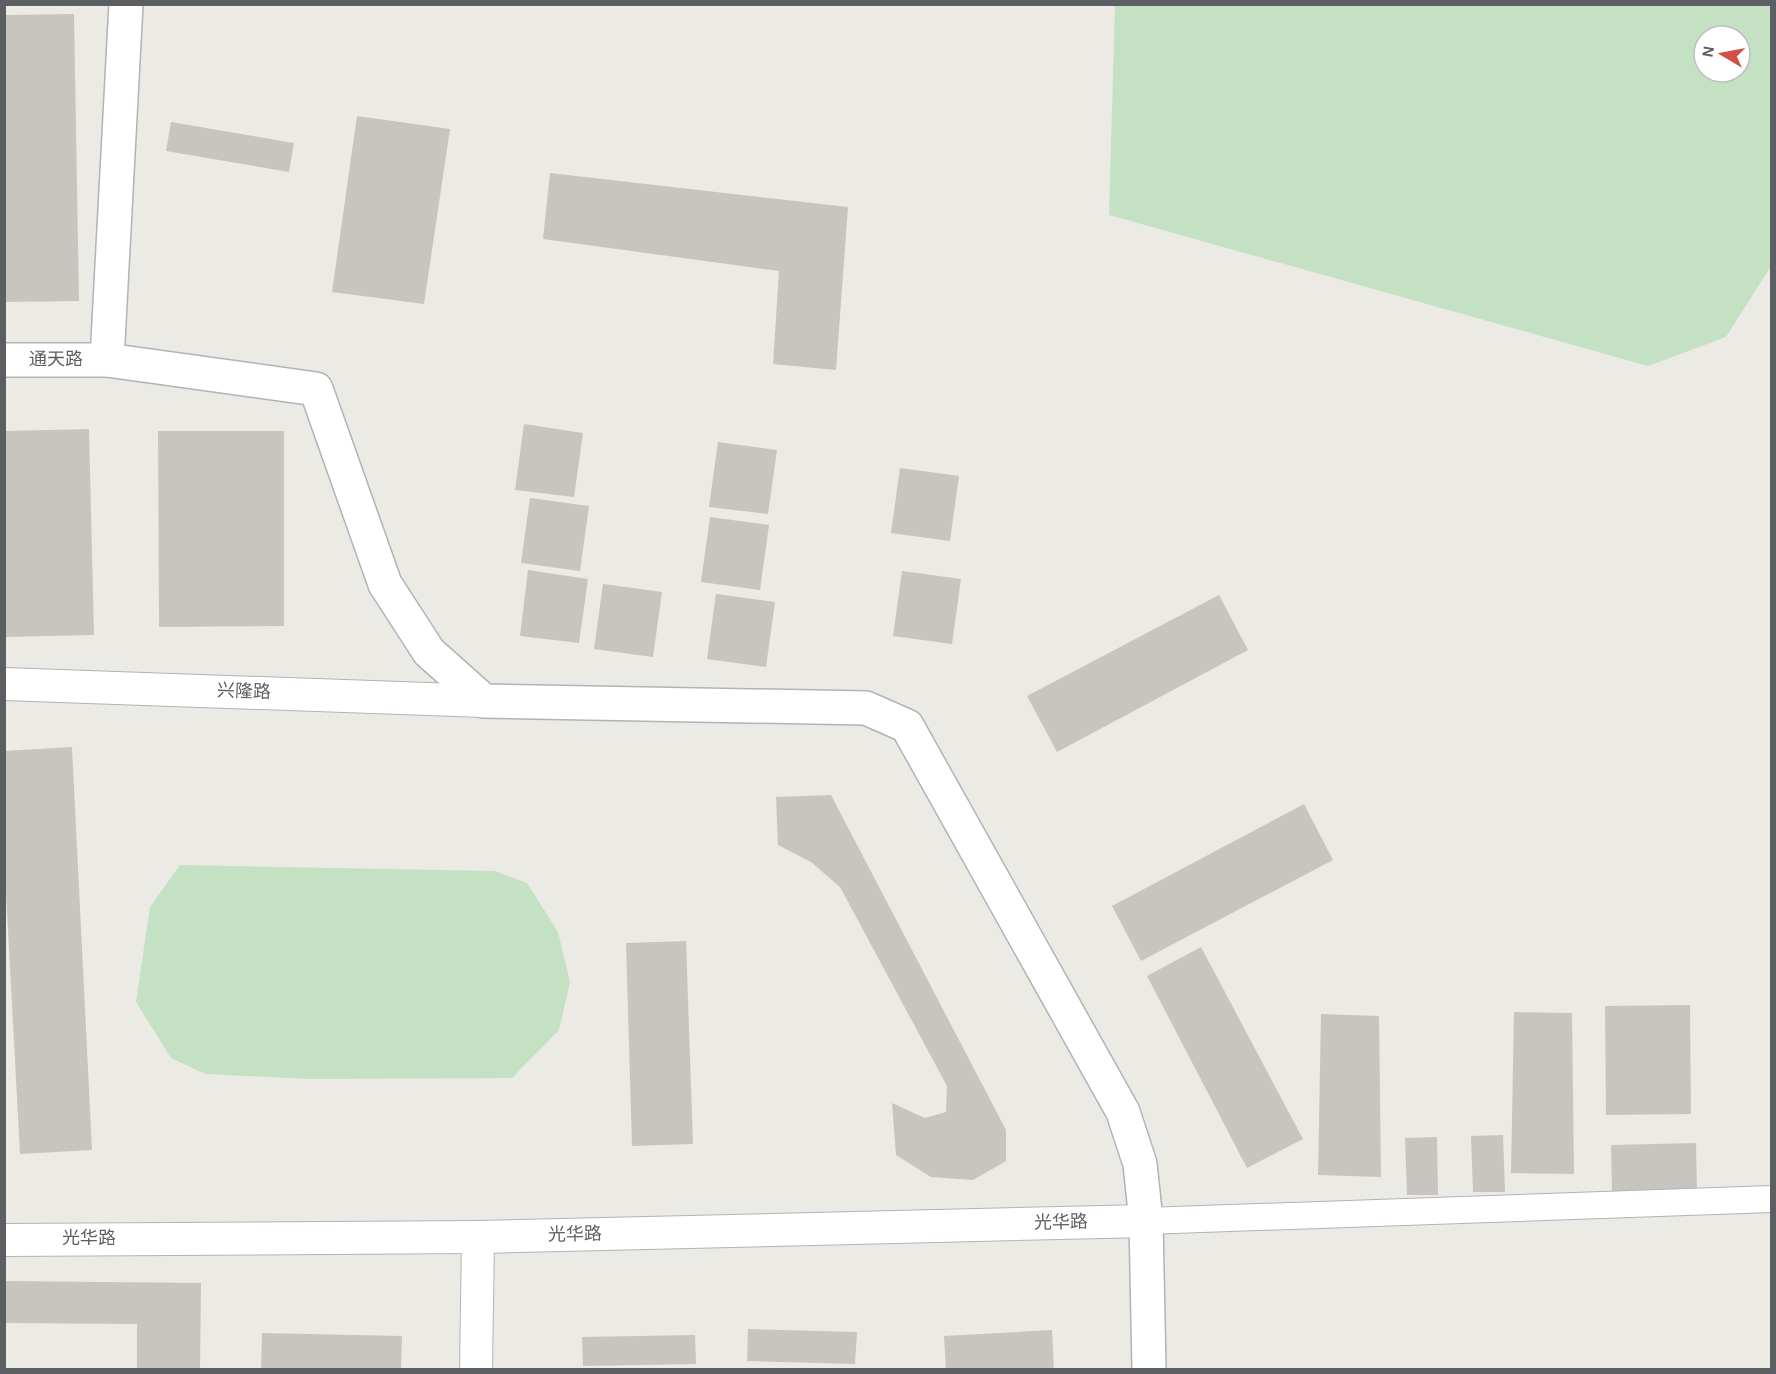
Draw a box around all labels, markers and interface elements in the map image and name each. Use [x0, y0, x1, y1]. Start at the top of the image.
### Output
north arrow [1692, 24, 1752, 84]
text: N [1699, 45, 1717, 58]
street label: 通天路 [29, 349, 83, 369]
street label: 兴隆路 [217, 680, 271, 702]
street label: 光华路 [1034, 1212, 1088, 1232]
street label: 光华路 [548, 1224, 602, 1244]
street label: 光华路 [62, 1228, 116, 1248]

